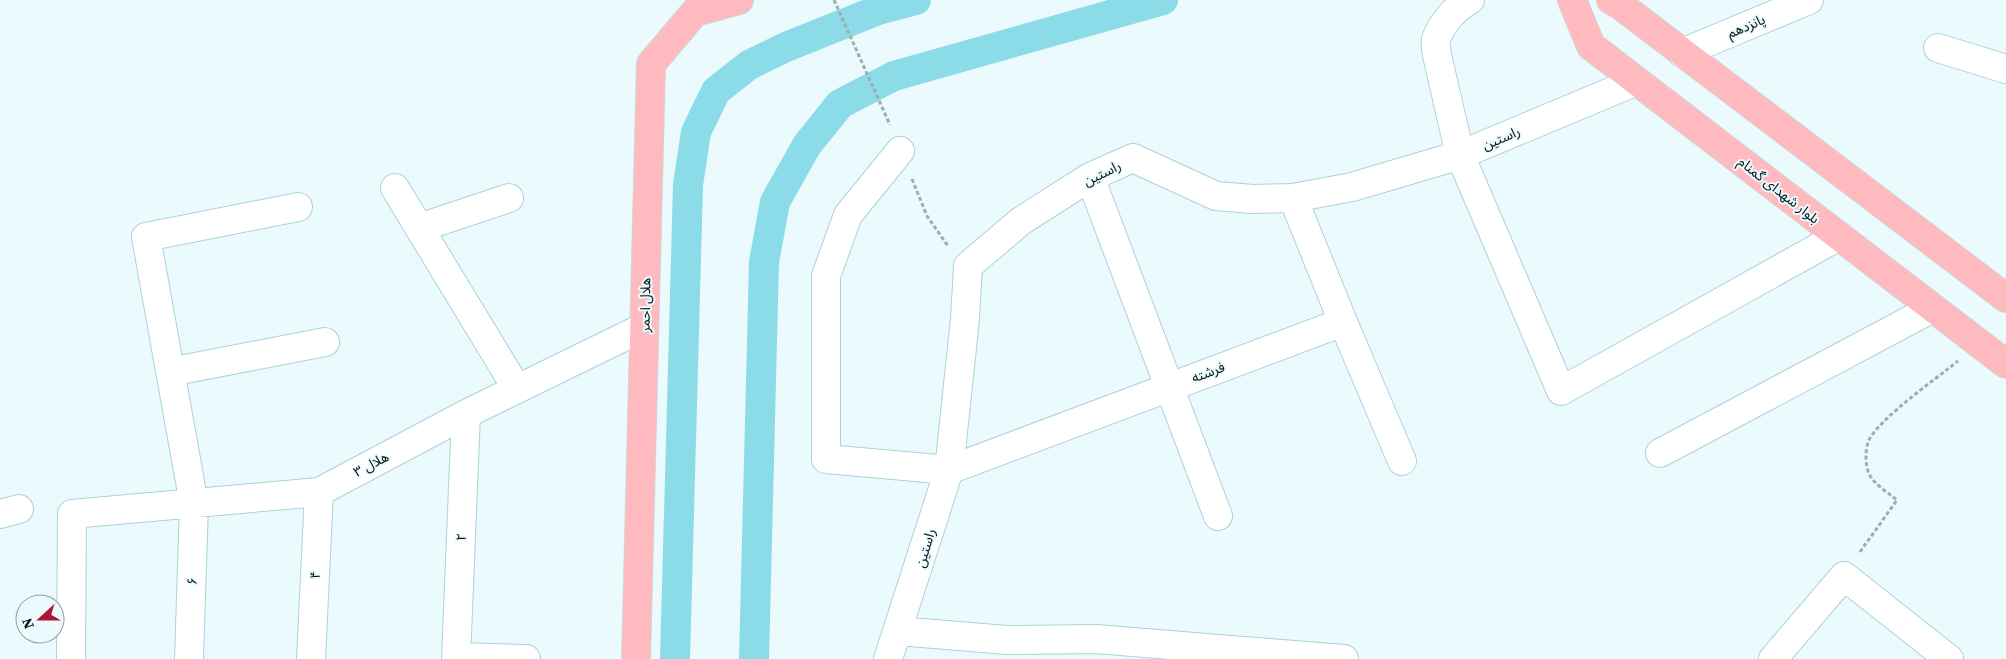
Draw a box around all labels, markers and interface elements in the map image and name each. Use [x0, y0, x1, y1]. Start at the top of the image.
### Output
street label: پانزدهم [1724, 9, 1769, 44]
street label: راستین [1479, 121, 1523, 155]
street label: بلوار شهدای گمنام [1733, 152, 1824, 229]
street label: راستین [1080, 155, 1124, 191]
street label: هلال احمر [635, 278, 655, 333]
street label: فرشته [1188, 357, 1228, 387]
street label: هلال ۳ [350, 446, 392, 482]
street label: راستین [910, 526, 940, 570]
street label: ۲ [451, 532, 471, 542]
street label: ۴ [305, 570, 325, 580]
street label: ۶ [182, 577, 202, 585]
north arrow [15, 594, 65, 644]
text: N [17, 615, 39, 632]

